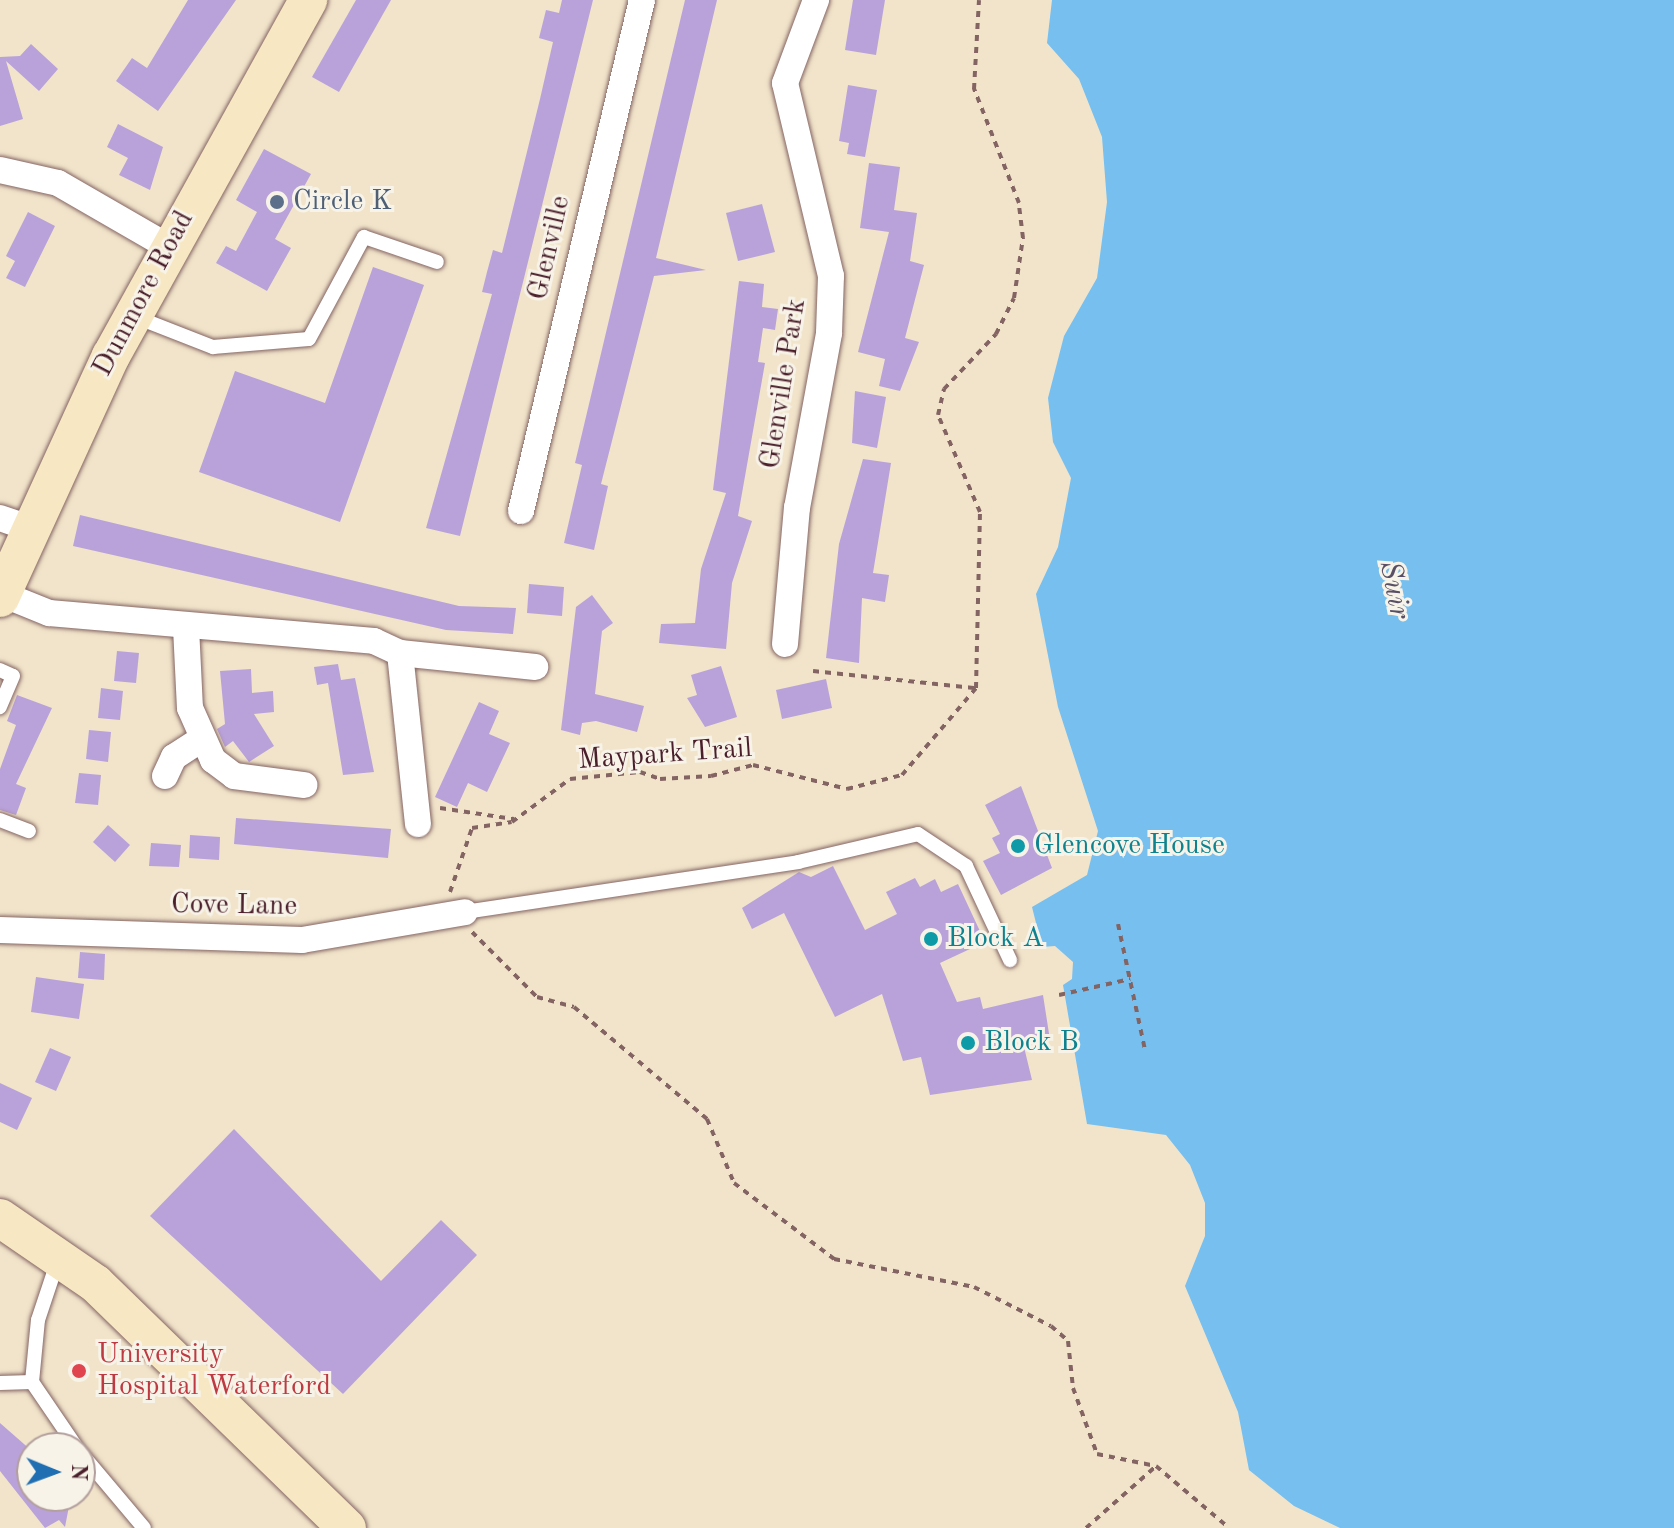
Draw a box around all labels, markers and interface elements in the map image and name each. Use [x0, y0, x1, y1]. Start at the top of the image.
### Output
place label: Circle K [293, 185, 392, 219]
marker: Circle K [268, 193, 286, 211]
street label: Glenville [522, 193, 578, 303]
street label: Dunmore Road [86, 205, 202, 383]
street label: Glenville Park [754, 297, 814, 471]
water label: Suir [1371, 558, 1417, 622]
street label: Maypark Trail [577, 732, 753, 778]
place label: Glencove House [1034, 829, 1225, 863]
marker: Glencove House [1009, 837, 1027, 855]
street label: Cove Lane [171, 888, 297, 924]
place label: Block A [947, 922, 1044, 956]
marker: Block A [922, 930, 940, 948]
place label: Block B [984, 1026, 1079, 1060]
marker: Block B [959, 1034, 977, 1052]
place label: University Hospital Waterford [97, 1338, 331, 1404]
marker: University Hospital Waterford [68, 1360, 90, 1382]
north arrow [16, 1432, 96, 1512]
text: N [67, 1464, 89, 1481]

